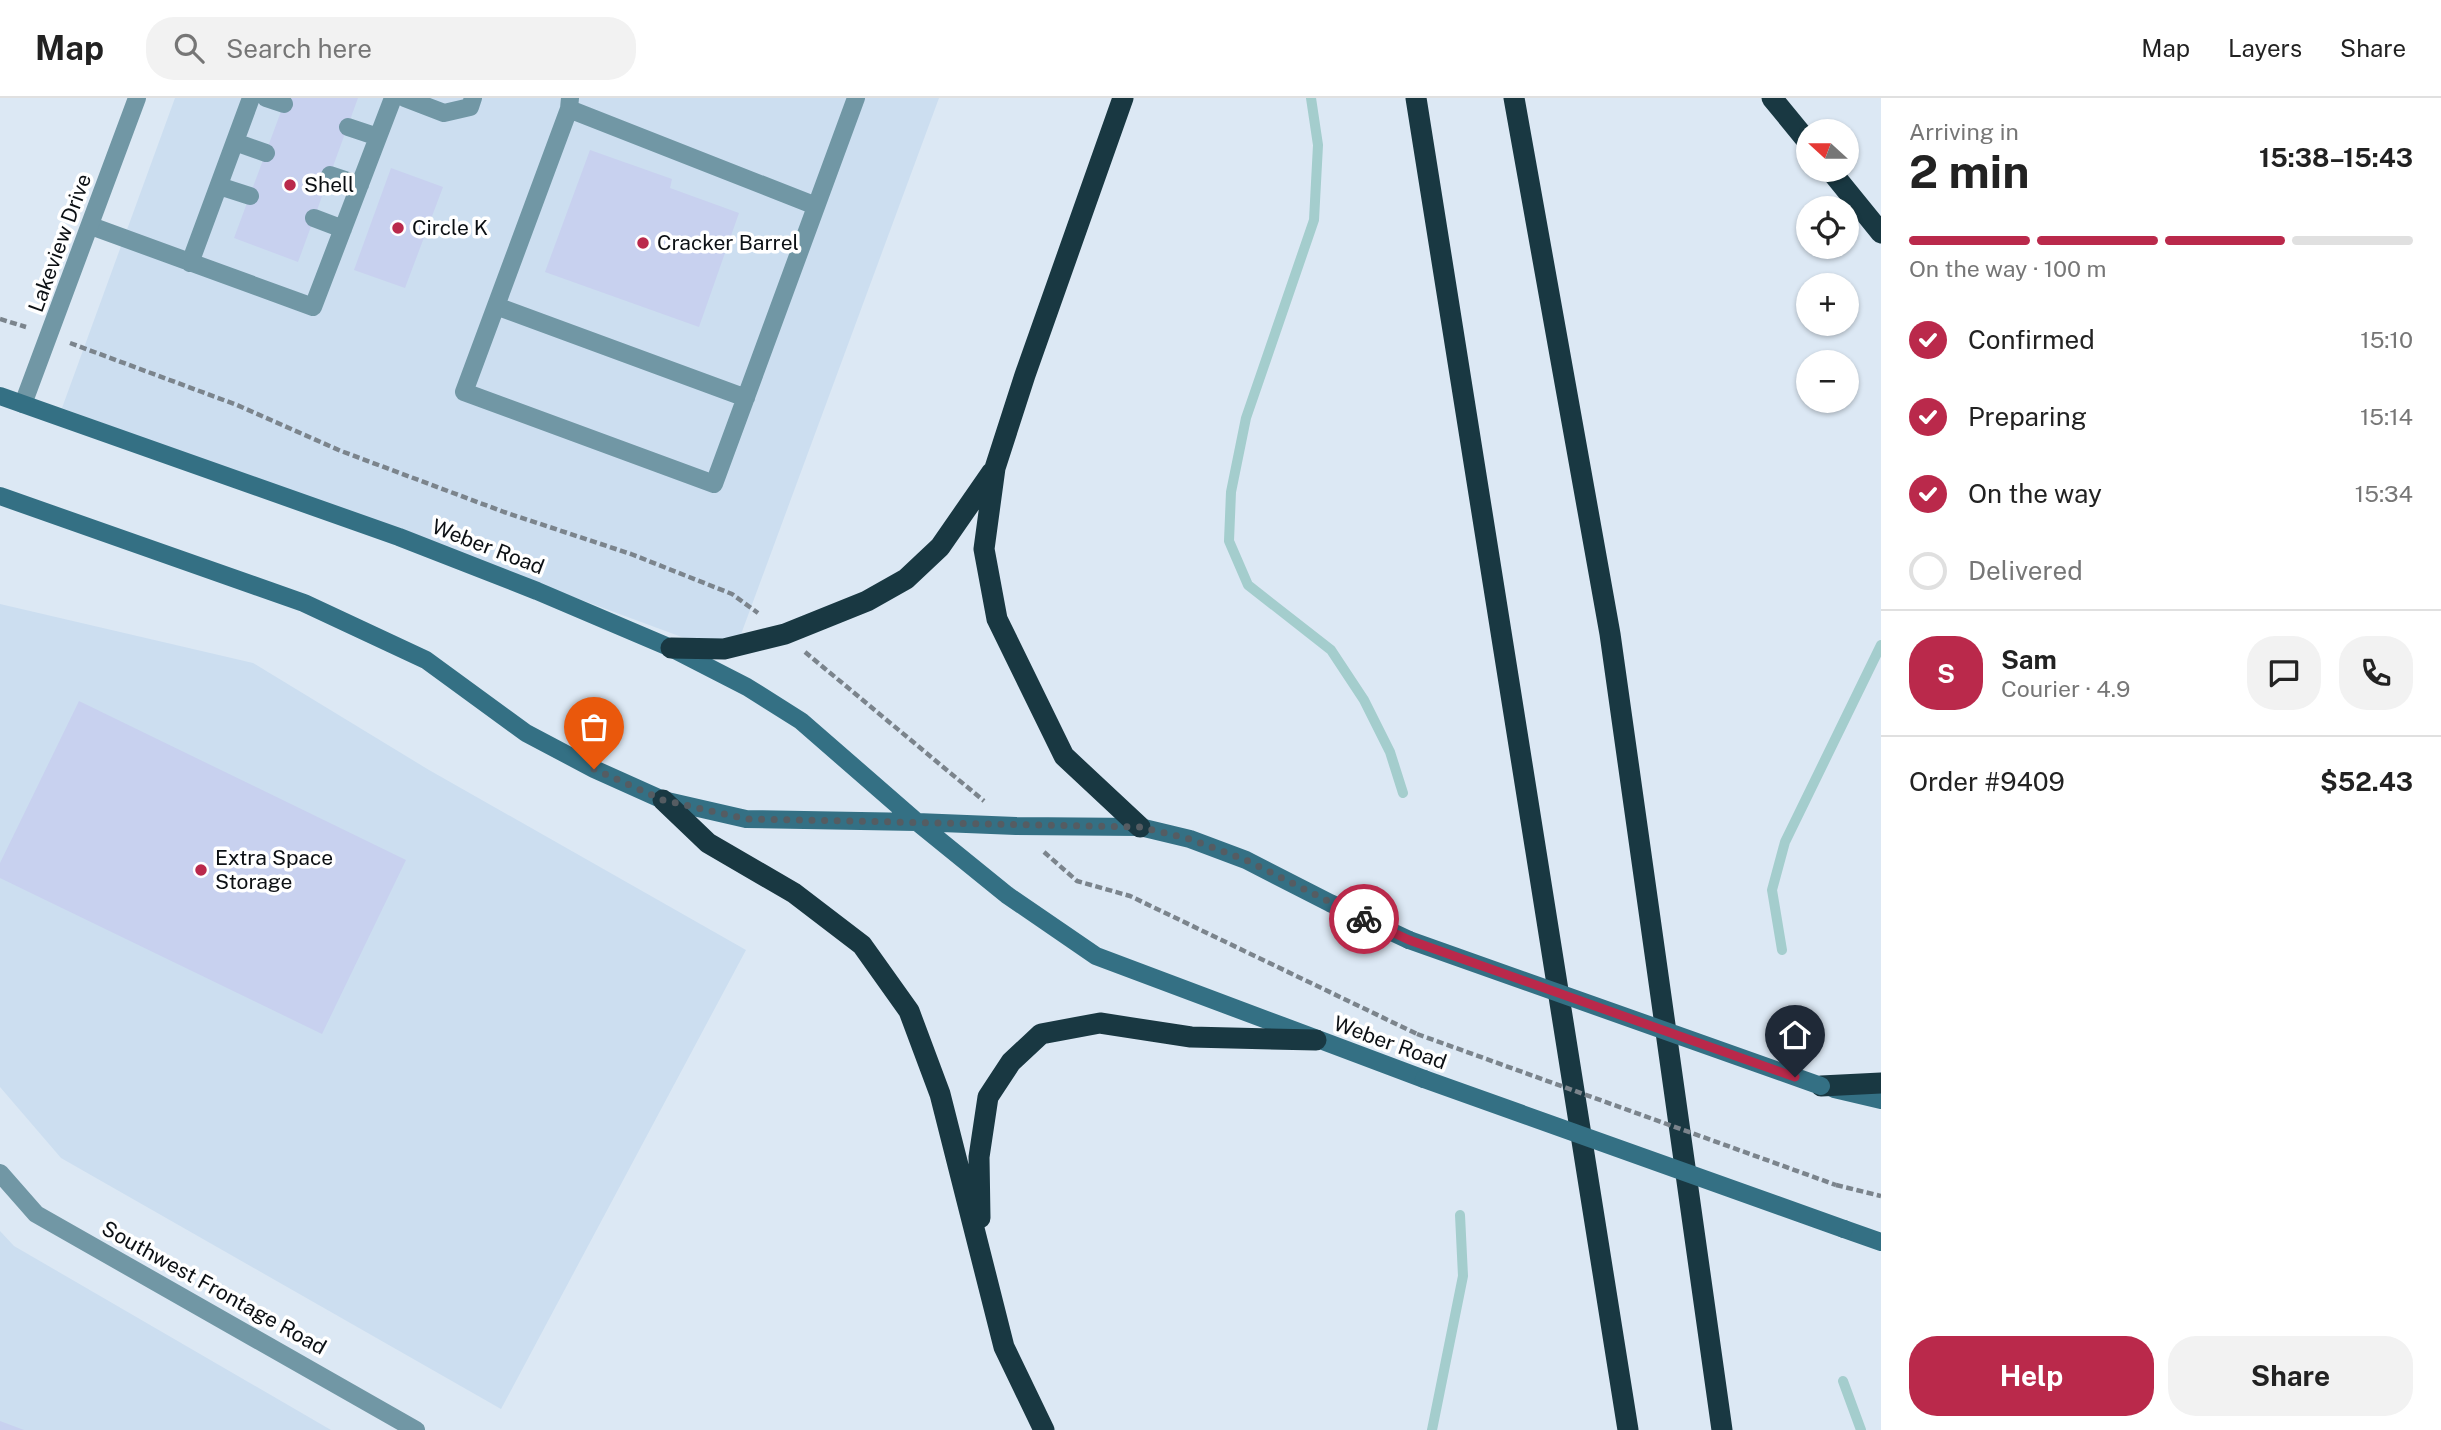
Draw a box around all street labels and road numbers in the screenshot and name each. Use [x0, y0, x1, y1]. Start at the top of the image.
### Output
street label: Lakeview Drive [23, 170, 96, 316]
street label: Weber Road [428, 514, 548, 579]
street label: Weber Road [1330, 1011, 1450, 1075]
street label: Southwest Frontage Road [98, 1215, 331, 1360]

